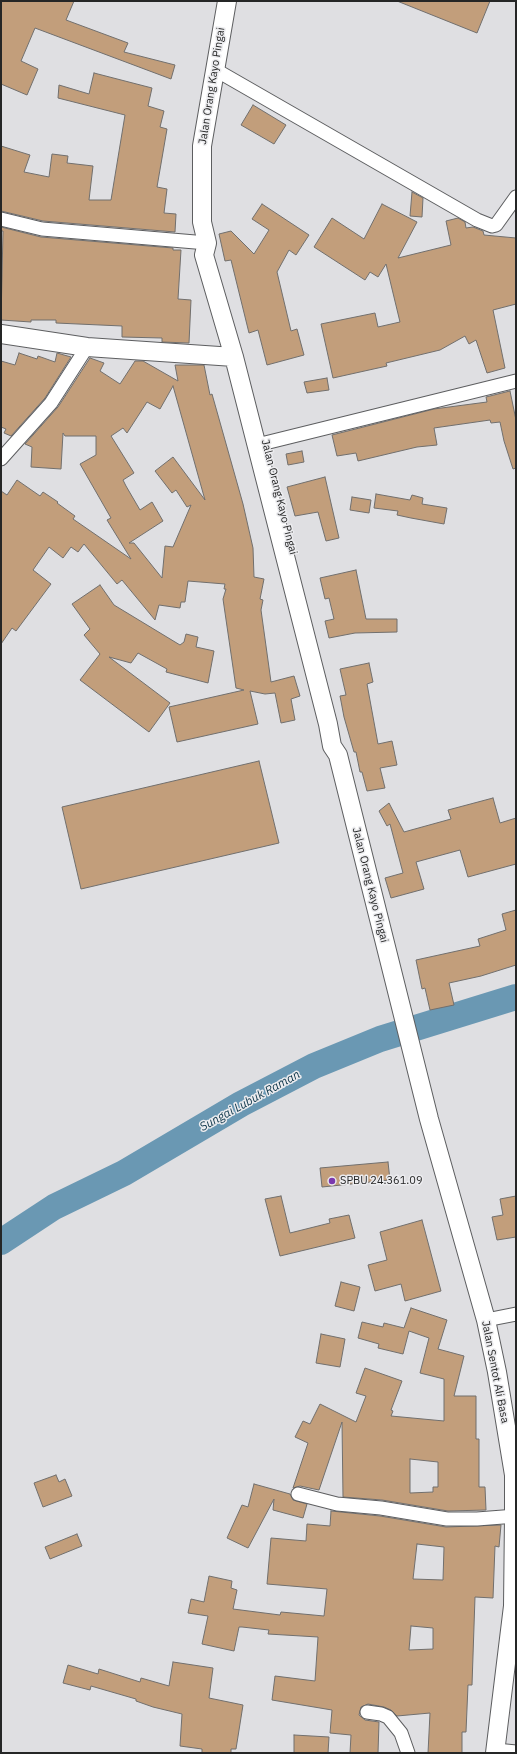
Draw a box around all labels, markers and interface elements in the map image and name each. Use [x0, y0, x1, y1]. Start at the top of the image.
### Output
street label: Jalan Orang Kayo Pingai [196, 27, 228, 145]
street label: Jalan Orang Kayo Pingai [258, 438, 300, 556]
street label: Jalan Orang Kayo Pingai [349, 826, 391, 944]
water label: Sungai Lubuk Raman [197, 1067, 303, 1135]
place label: SPBU 24.361.09 [340, 1174, 422, 1188]
marker: SPBU 24.361.09 [327, 1176, 337, 1186]
street label: Jalan Sentot Ali Basa [479, 1320, 511, 1424]

